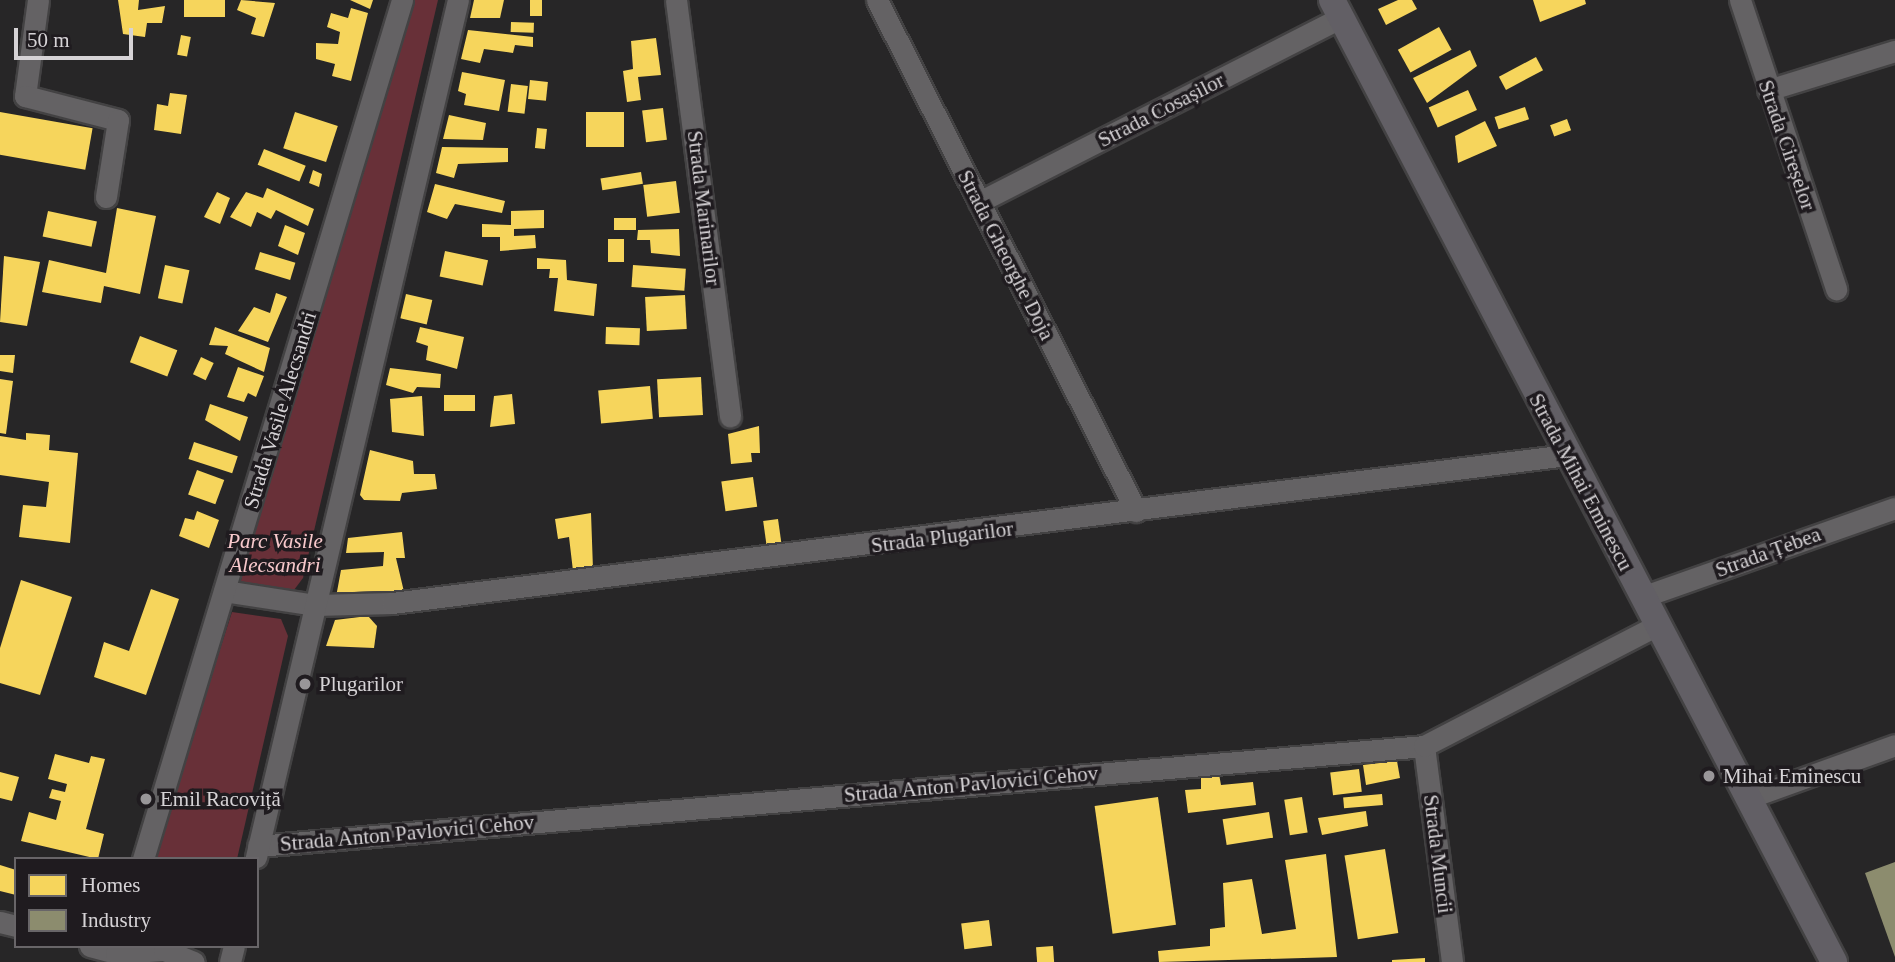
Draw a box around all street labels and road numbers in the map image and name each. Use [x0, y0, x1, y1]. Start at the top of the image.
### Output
street label: Strada Cosașilor [1094, 67, 1228, 153]
street label: Strada Cireșelor [1753, 77, 1821, 213]
street label: Strada Marinarilor [682, 129, 726, 287]
street label: Strada Gheorghe Doja [952, 166, 1060, 344]
street label: Strada Vasile Alecsandri [238, 308, 322, 512]
street label: Strada Mihai Eminescu [1524, 389, 1638, 575]
street label: Strada Plugarilor [870, 516, 1014, 558]
street label: Strada Țebea [1712, 521, 1824, 583]
street label: Strada Anton Pavlovici Cehov [842, 760, 1100, 808]
street label: Strada Muncii [1418, 793, 1458, 915]
street label: Strada Anton Pavlovici Cehov [278, 809, 536, 857]

